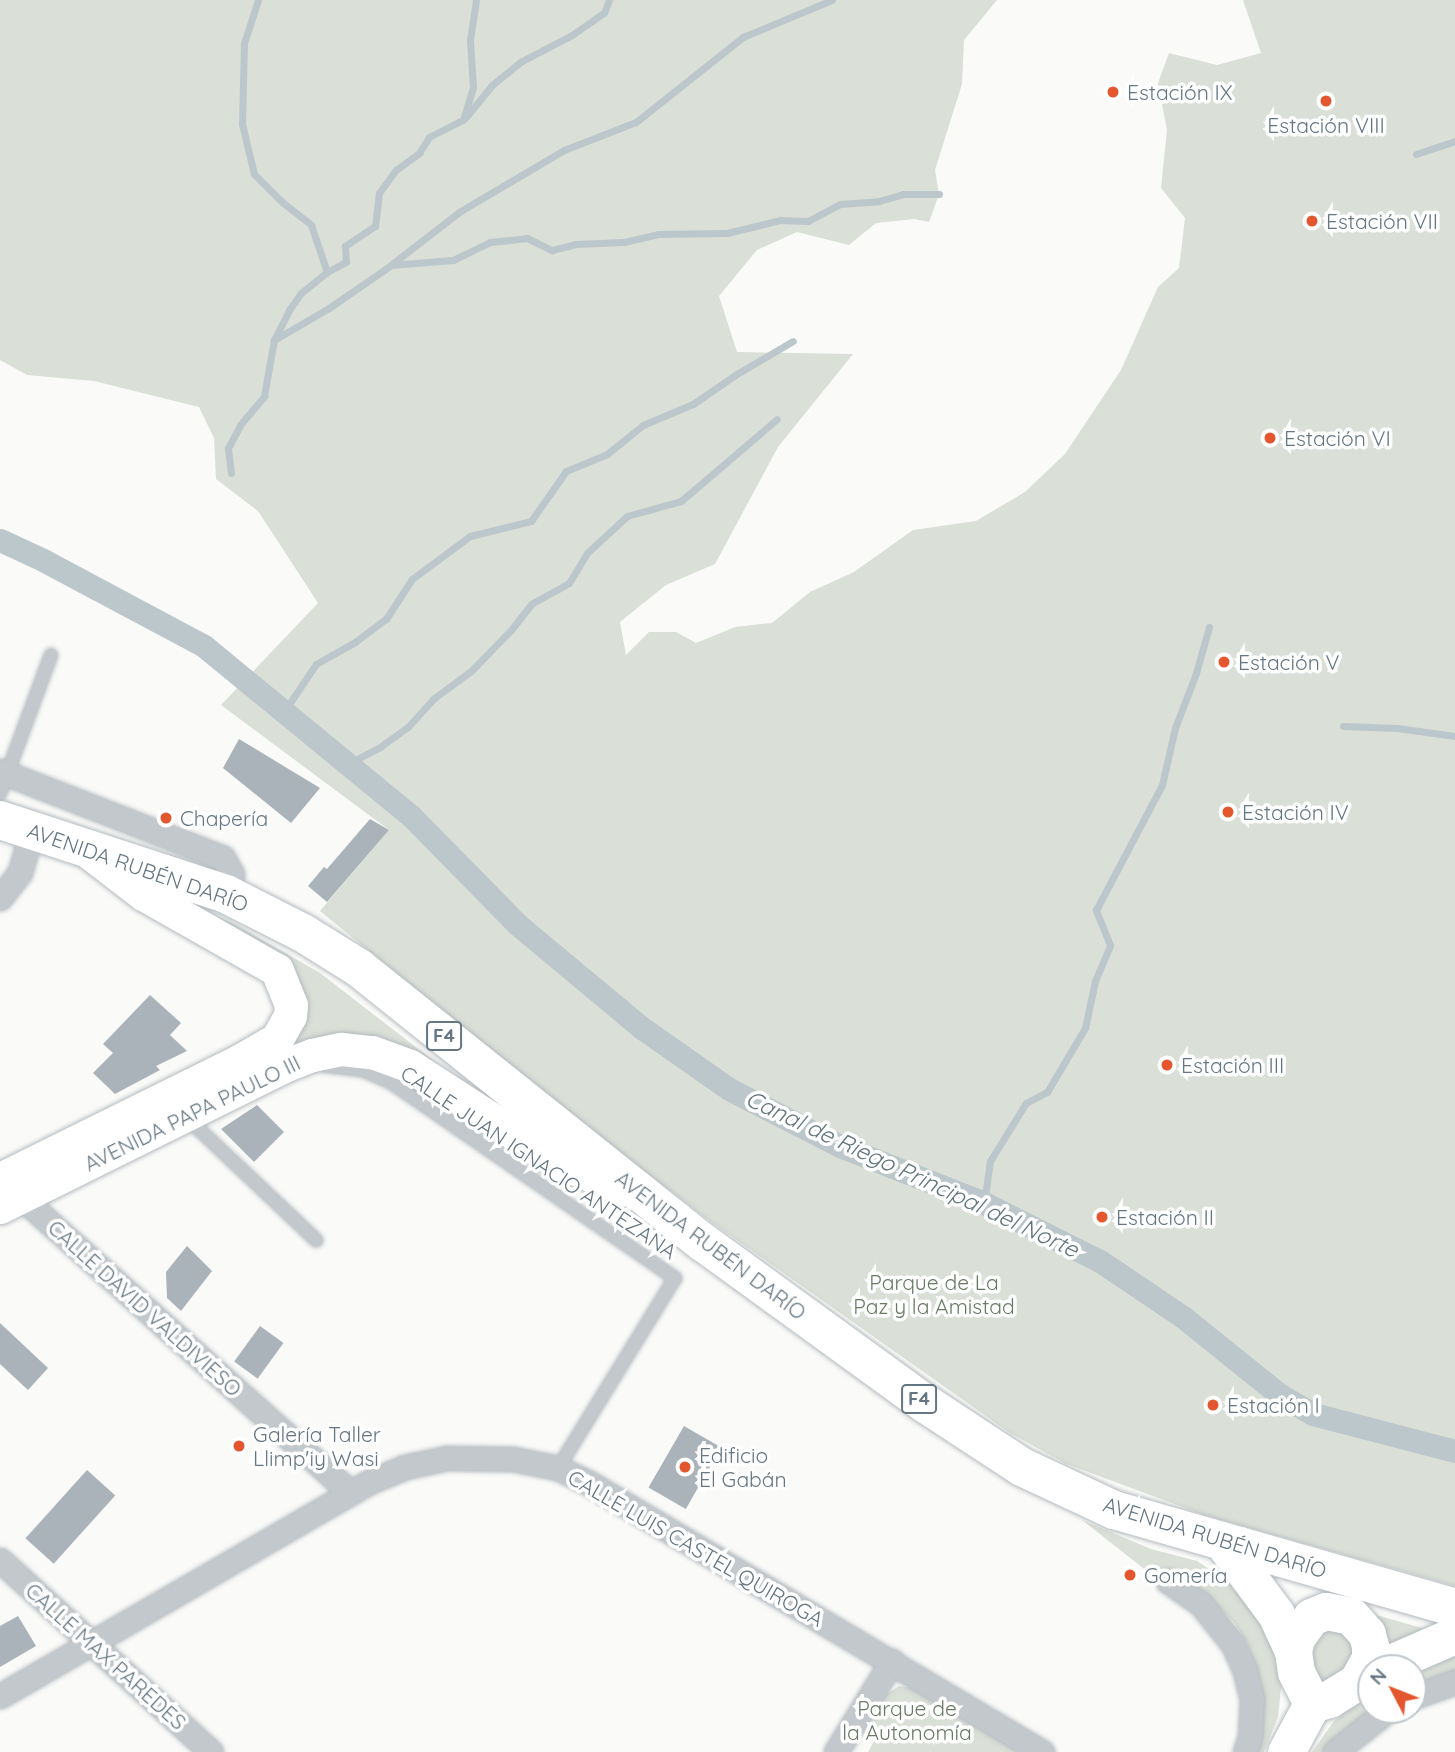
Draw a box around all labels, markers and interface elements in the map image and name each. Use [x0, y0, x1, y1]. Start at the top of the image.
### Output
place label: Estación IX [1127, 79, 1233, 105]
marker: Estación IX [1105, 84, 1121, 100]
marker: Estación VIII [1318, 93, 1334, 109]
place label: Estación VIII [1267, 112, 1385, 138]
place label: Estación VII [1326, 208, 1438, 234]
marker: Estación VII [1304, 213, 1320, 229]
place label: Estación VI [1284, 425, 1391, 451]
marker: Estación VI [1262, 430, 1278, 446]
place label: Estación V [1238, 649, 1340, 675]
marker: Estación V [1216, 654, 1232, 670]
place label: Estación IV [1242, 799, 1349, 825]
marker: Estación IV [1220, 804, 1236, 820]
place label: Chapería [180, 805, 268, 831]
marker: Chapería [158, 810, 174, 826]
street label: AVENIDA RUBÉN DARÍO [24, 817, 252, 917]
road number: F4 [425, 1020, 463, 1052]
street label: AVENIDA PAPA PAULO III [80, 1050, 304, 1176]
place label: Estación III [1181, 1052, 1284, 1078]
marker: Estación III [1159, 1057, 1175, 1073]
street label: CALLE JUAN IGNACIO ANTEZANA [396, 1060, 682, 1264]
water label: Canal de Riego Principal del Norte [741, 1085, 1083, 1263]
street label: AVENIDA RUBÉN DARÍO [611, 1165, 811, 1325]
place label: Estación II [1116, 1204, 1214, 1230]
marker: Estación II [1094, 1209, 1110, 1225]
street label: CALLE DAVID VALDIVIESO [43, 1215, 247, 1401]
park label: Parque de La Paz y la Amistad [853, 1269, 1015, 1319]
road number: F4 [900, 1384, 938, 1414]
place label: Estación I [1227, 1392, 1320, 1418]
marker: Estación I [1205, 1397, 1221, 1413]
place label: Galería Taller Llimp'iy Wasi [253, 1421, 381, 1471]
marker: Galería Taller Llimp'iy Wasi [231, 1438, 247, 1454]
place label: Edificio El Gabán [699, 1442, 787, 1492]
marker: Edificio El Gabán [677, 1459, 693, 1475]
street label: CALLE LUIS CASTEL QUIROGA [564, 1464, 828, 1632]
street label: AVENIDA RUBÉN DARÍO [1100, 1491, 1330, 1583]
place label: Gomería [1144, 1562, 1228, 1588]
marker: Gomería [1122, 1567, 1138, 1583]
street label: CALLE MAX PAREDES [21, 1577, 191, 1735]
north arrow [1357, 1654, 1427, 1724]
text: N [1364, 1663, 1391, 1690]
park label: Parque de la Autonomía [842, 1695, 972, 1745]

